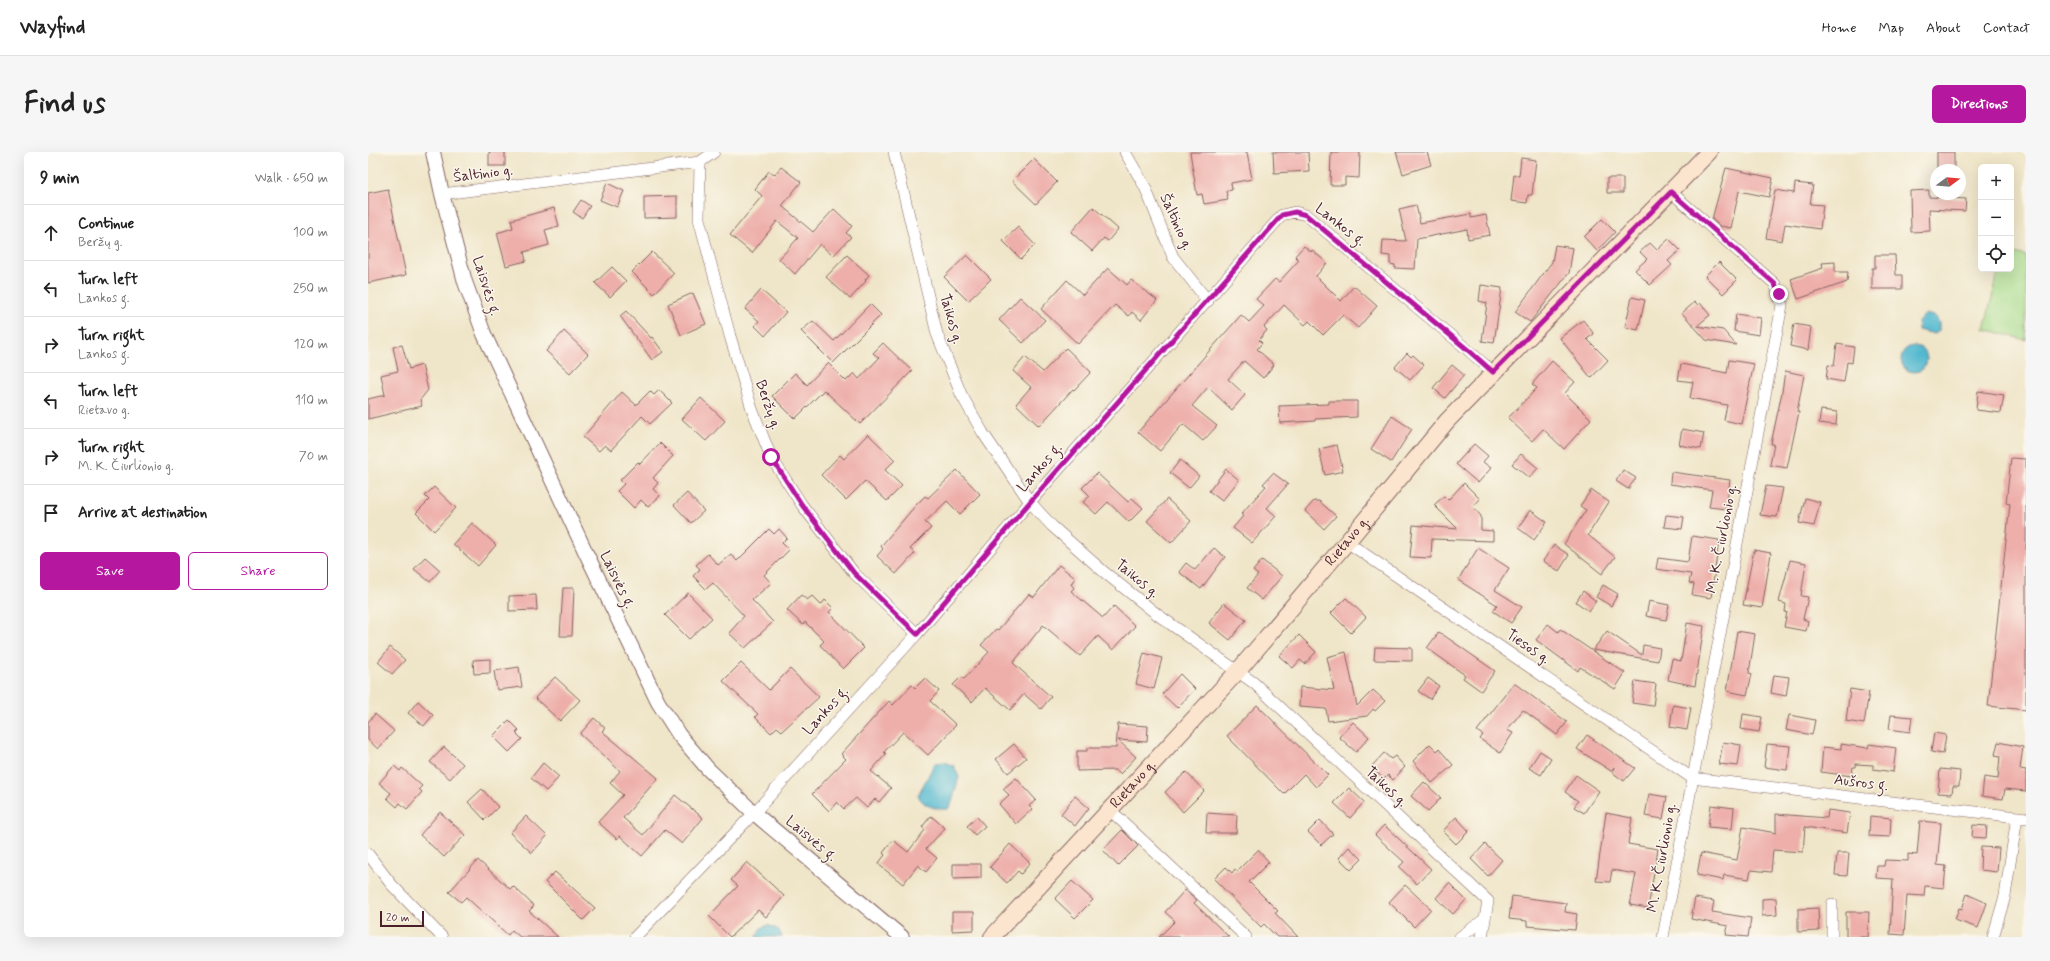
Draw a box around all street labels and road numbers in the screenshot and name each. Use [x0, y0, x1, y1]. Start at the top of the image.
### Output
street label: Šaltinio g. [452, 160, 514, 188]
street label: Šaltinio g. [1155, 190, 1197, 254]
street label: Lankos g. [1310, 199, 1370, 252]
street label: Laisvės g. [466, 254, 505, 319]
street label: Taikos g. [934, 292, 968, 346]
street label: Beržų g. [750, 377, 786, 433]
street label: Lankos g. [1013, 439, 1068, 498]
street label: M. K. Čiurlionio g. [1701, 483, 1742, 595]
street label: Rietavo g. [1321, 512, 1374, 571]
street label: Laisvės g. [594, 548, 639, 613]
street label: Taikos g. [1111, 555, 1163, 603]
street label: Tiesos g. [1502, 625, 1554, 669]
street label: Lankos g. [799, 682, 854, 740]
street label: Rietavo g. [1106, 756, 1161, 813]
street label: Taikos g. [1360, 762, 1412, 812]
street label: Aušros g. [1833, 770, 1889, 797]
street label: M. K. Čiurlionio g. [1642, 802, 1681, 914]
street label: Laisvės g. [780, 812, 841, 867]

